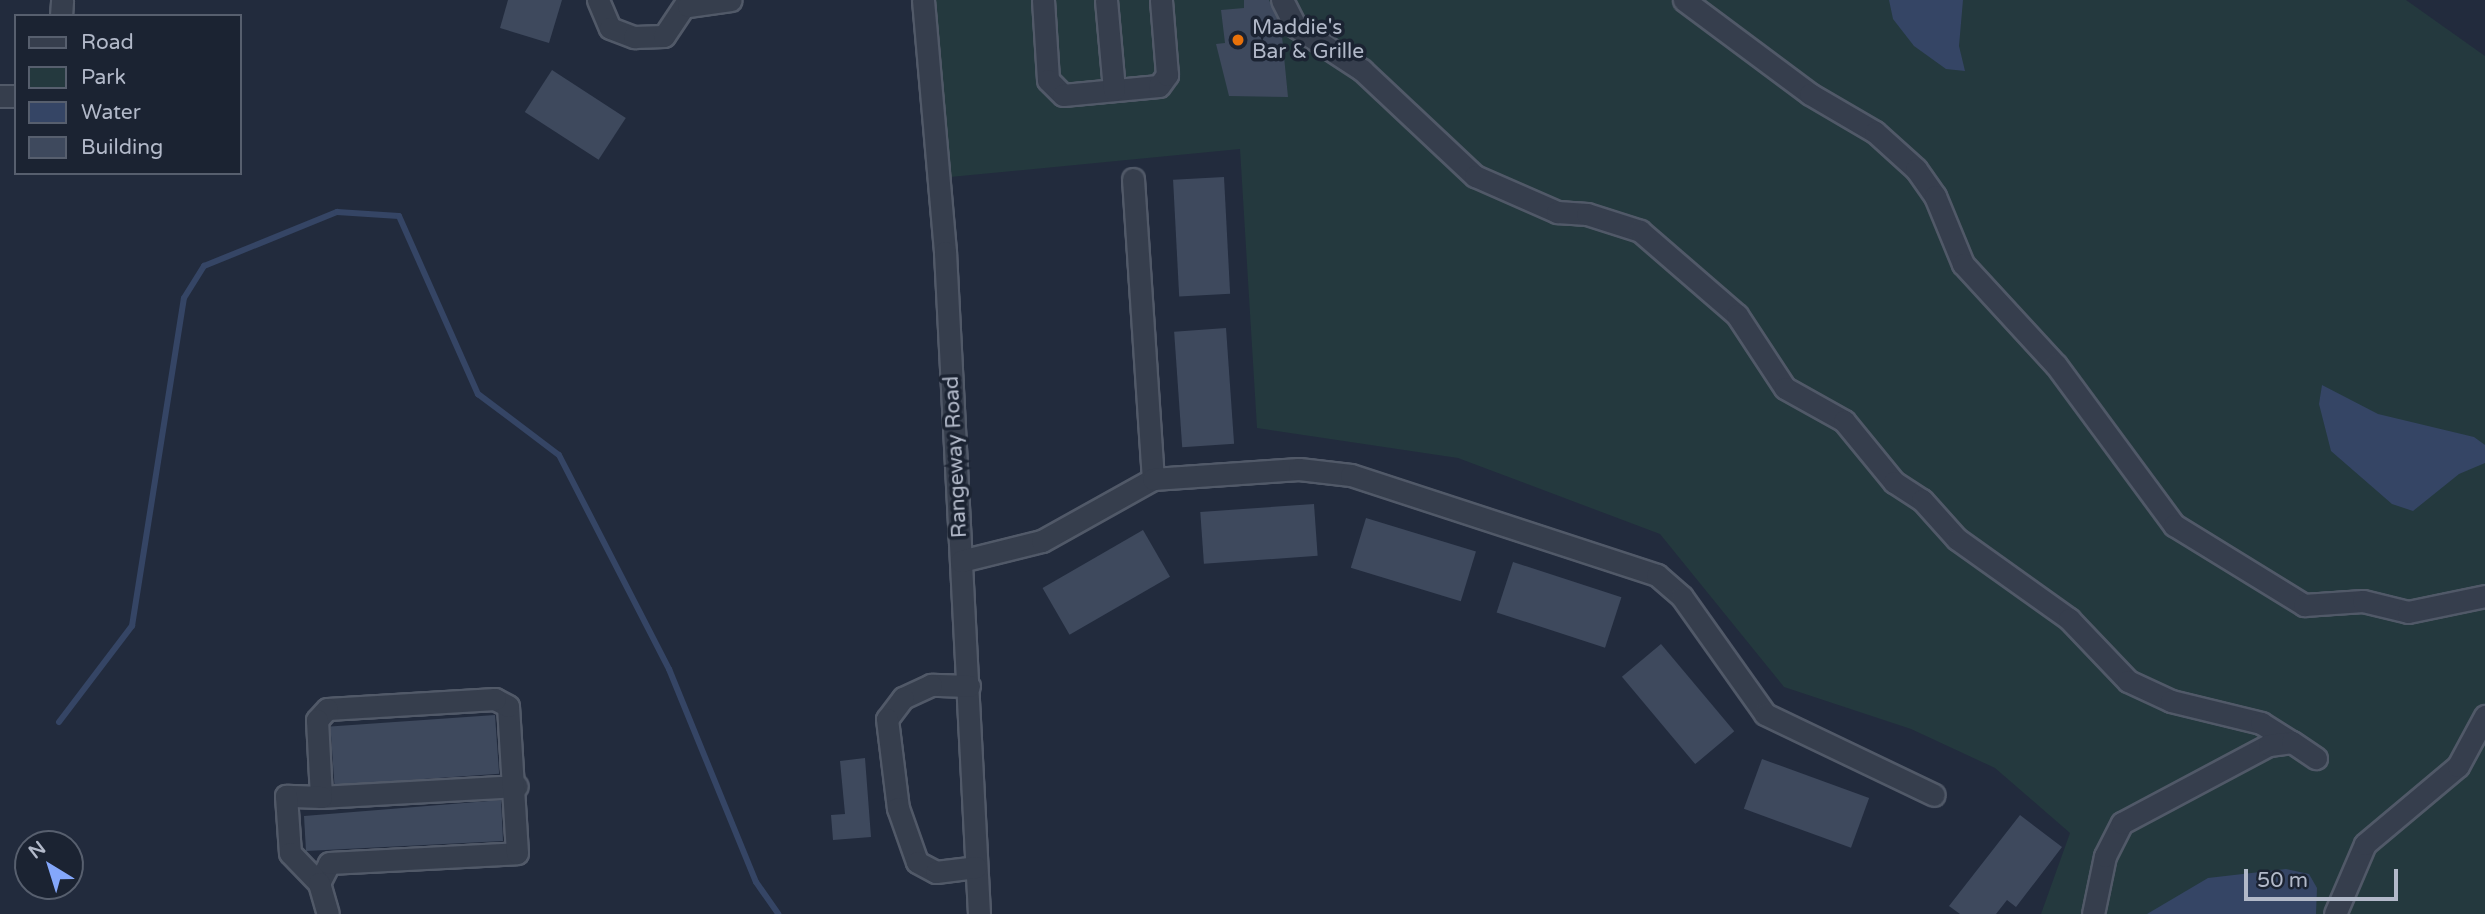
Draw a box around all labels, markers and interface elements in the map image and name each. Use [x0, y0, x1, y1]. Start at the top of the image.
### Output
legend [14, 14, 242, 175]
place label: Maddie's Bar & Grille [1252, 15, 1364, 65]
text: Road [81, 30, 134, 55]
marker: Maddie's Bar & Grille [1230, 32, 1246, 48]
text: Park [81, 65, 126, 90]
text: Water [81, 100, 141, 125]
text: Building [81, 135, 163, 160]
street label: Rangeway Road [939, 375, 973, 539]
north arrow [14, 830, 84, 900]
text: N [25, 837, 50, 863]
scale bar [2247, 855, 2401, 899]
text: 50 m [2257, 868, 2308, 893]

